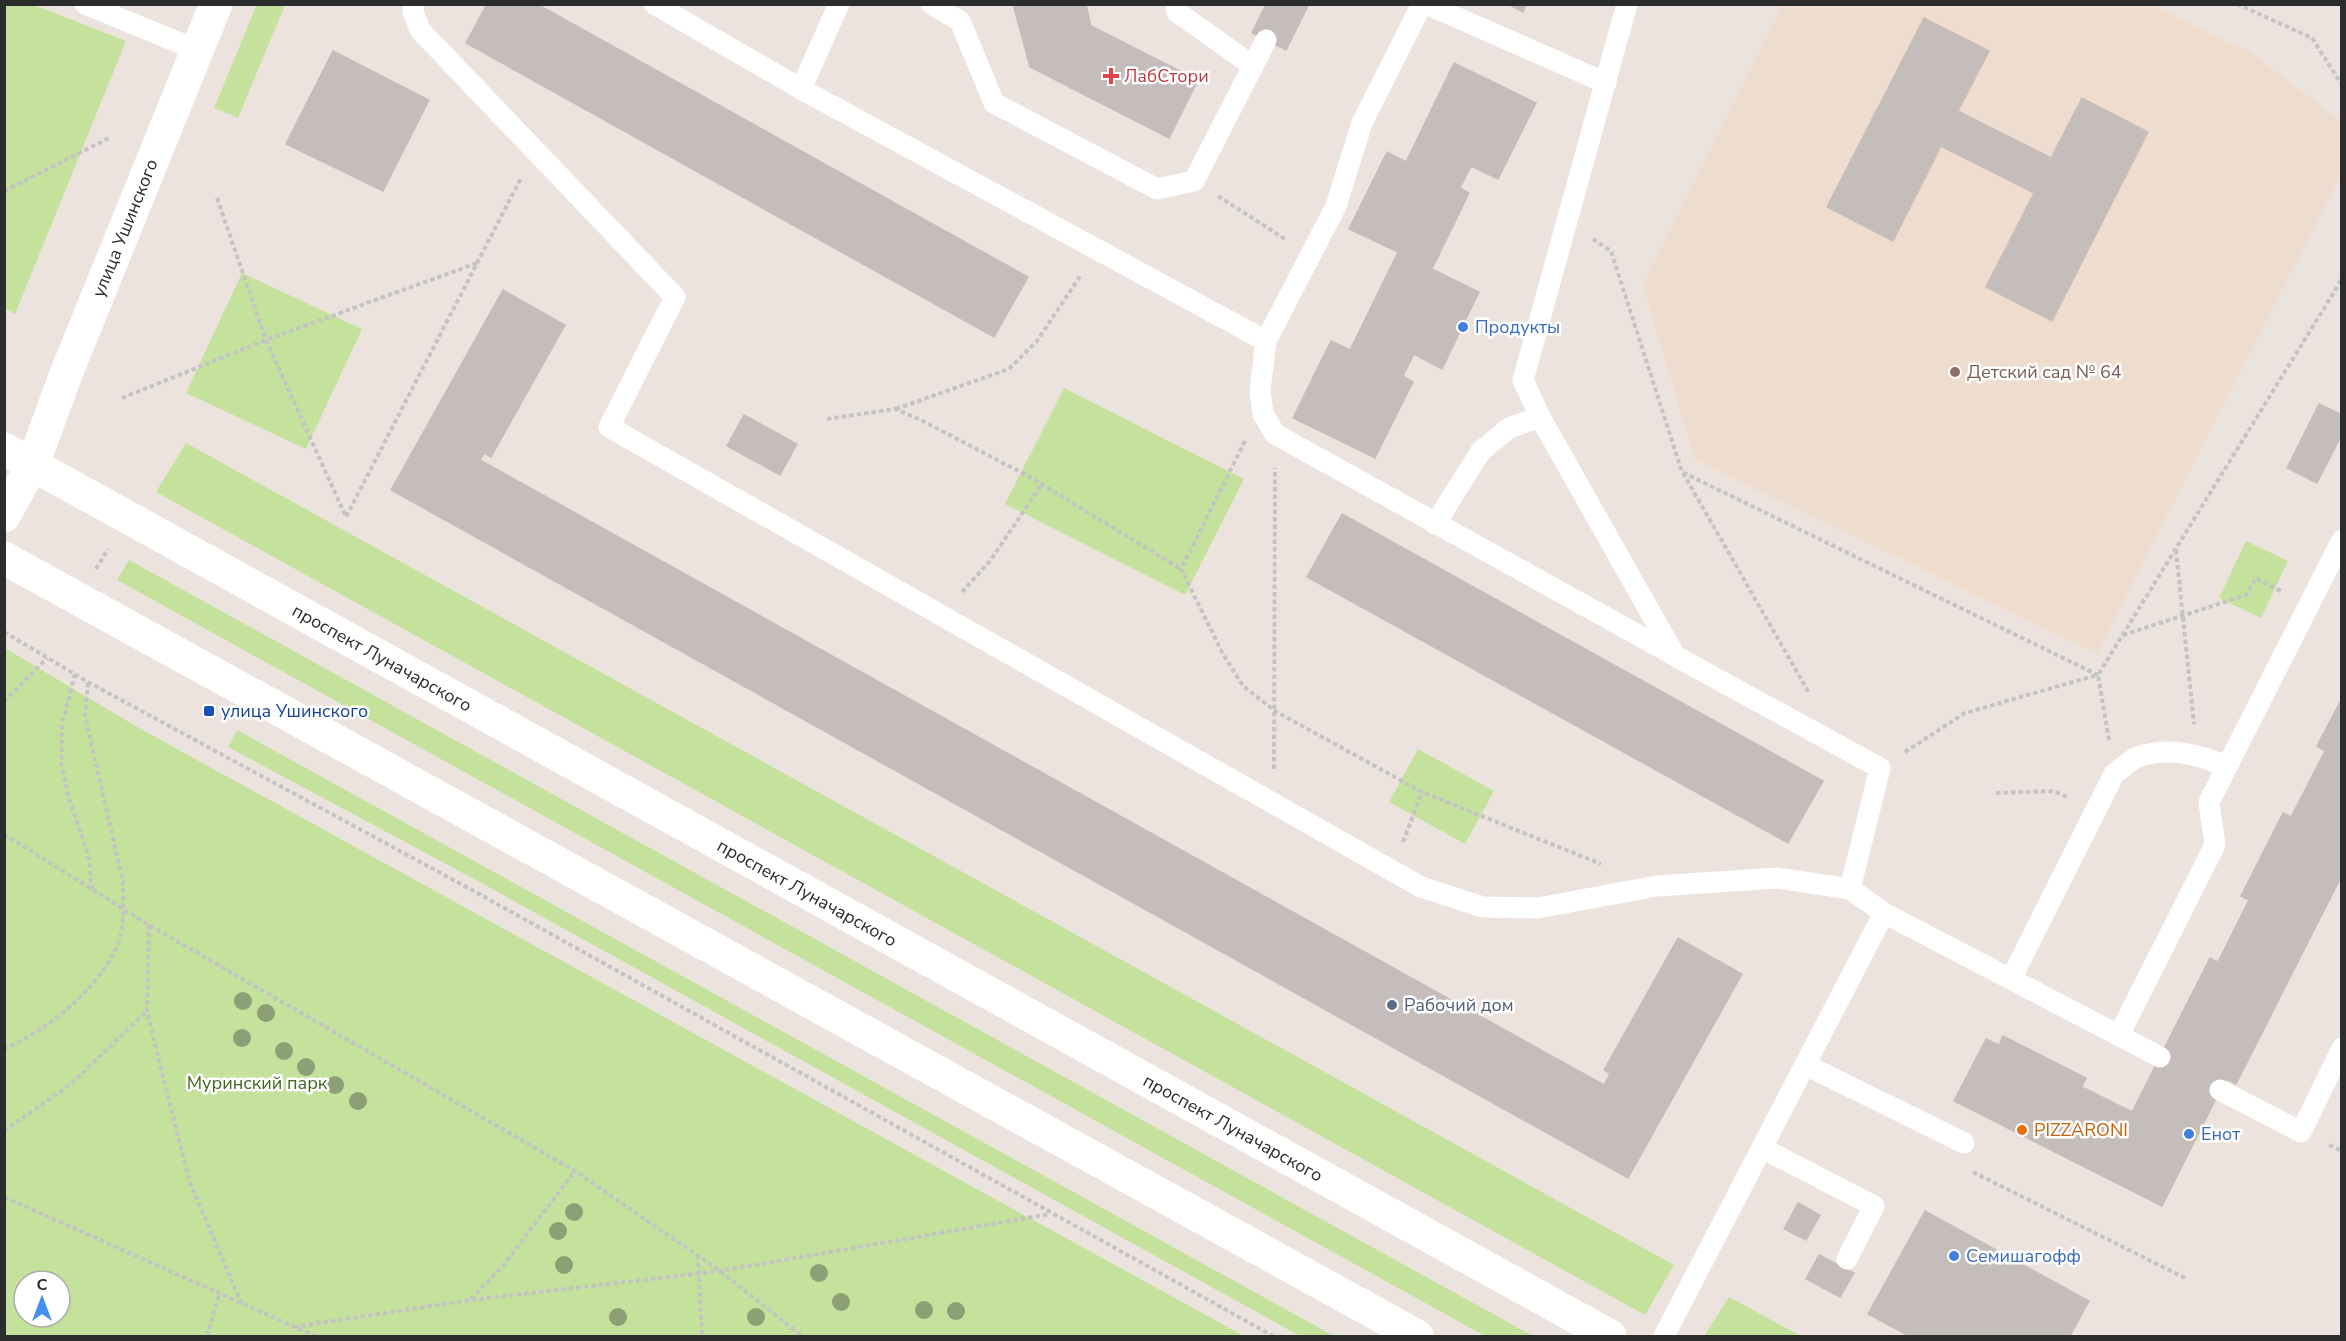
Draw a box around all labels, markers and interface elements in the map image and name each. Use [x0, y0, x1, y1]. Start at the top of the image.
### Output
place label: ЛабСтори [1124, 64, 1209, 88]
marker: ЛабСтори [1102, 67, 1120, 85]
street label: улица Ушинского [86, 155, 164, 301]
place label: Продукты [1475, 315, 1560, 339]
marker: Продукты [1456, 320, 1470, 334]
place label: Детский сад № 64 [1967, 360, 2122, 384]
marker: Детский сад № 64 [1948, 365, 1962, 379]
street label: проспект Луначарского [288, 599, 476, 717]
place label: улица Ушинского [221, 699, 368, 723]
marker: улица Ушинского [202, 704, 216, 718]
street label: проспект Луначарского [713, 834, 901, 952]
place label: Рабочий дом [1404, 993, 1514, 1017]
marker: Рабочий дом [1385, 998, 1399, 1012]
street label: проспект Луначарского [1139, 1069, 1327, 1187]
park label: Муринский парк [187, 1071, 328, 1095]
place label: PIZZARONI [2034, 1118, 2128, 1142]
place label: Енот [2201, 1122, 2240, 1146]
marker: PIZZARONI [2015, 1123, 2029, 1137]
marker: Енот [2182, 1127, 2196, 1141]
place label: Семишагофф [1966, 1244, 2081, 1268]
marker: Семишагофф [1947, 1249, 1961, 1263]
north arrow [12, 1269, 72, 1329]
text: С [37, 1274, 48, 1296]

